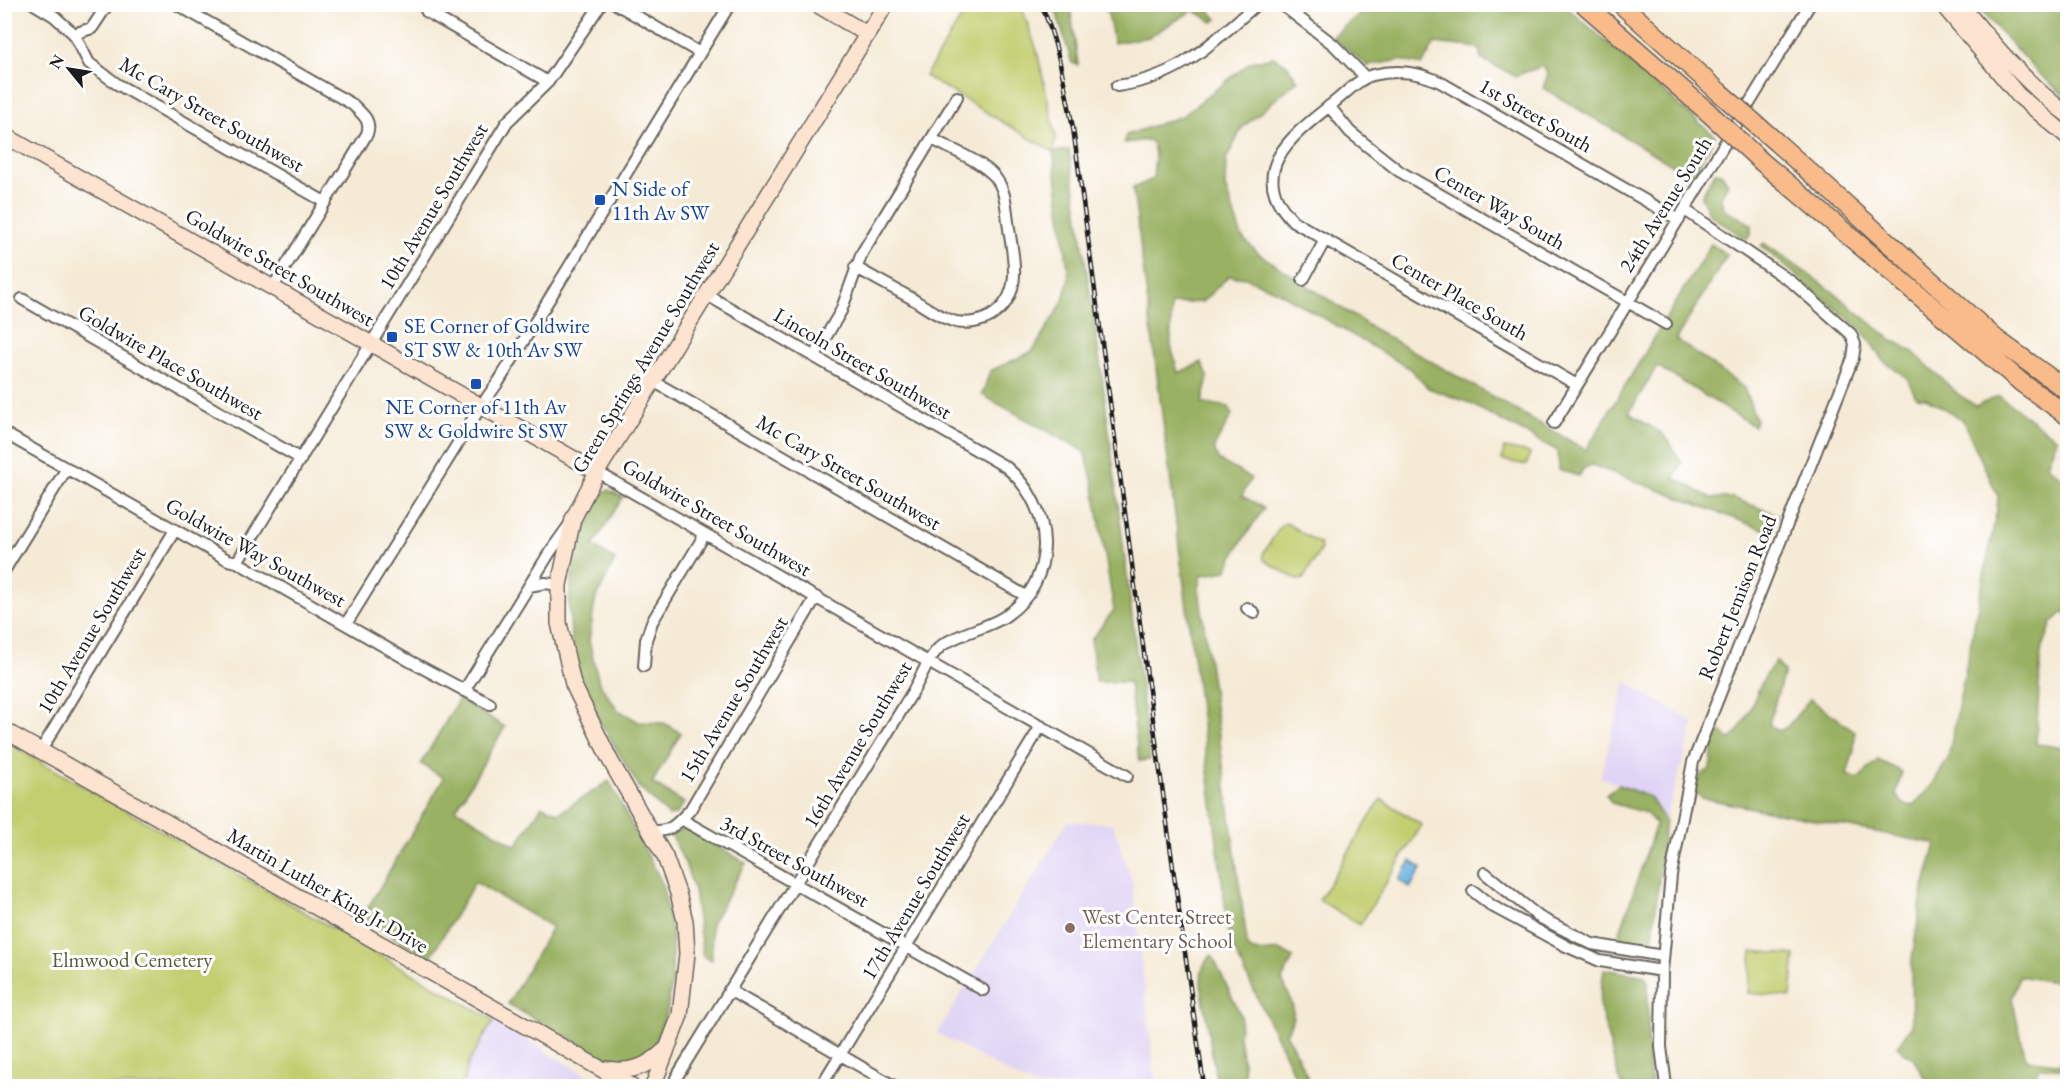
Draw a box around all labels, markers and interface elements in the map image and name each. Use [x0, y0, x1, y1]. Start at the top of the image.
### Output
north arrow [39, 39, 99, 99]
street label: Mc Cary Street Southwest [115, 50, 310, 178]
text: N [44, 51, 69, 73]
street label: 1st Street South [1474, 72, 1598, 158]
street label: 10th Avenue Southwest [373, 117, 494, 294]
street label: 24th Avenue South [1613, 131, 1718, 277]
street label: Center Way South [1429, 158, 1571, 256]
place label: N Side of 11th Av SW [612, 175, 710, 226]
marker: N Side of 11th Av SW [593, 193, 607, 207]
street label: Goldwire Street Southwest [181, 202, 380, 332]
street label: Green Springs Avenue Southwest [565, 236, 725, 478]
street label: Center Place South [1386, 246, 1534, 346]
street label: Goldwire Place Southwest [74, 298, 269, 426]
street label: Lincoln Street Southwest [769, 301, 957, 425]
place label: SE Corner of Goldwire ST SW & 10th Av SW [404, 312, 590, 363]
marker: SE Corner of Goldwire ST SW & 10th Av SW [385, 330, 399, 344]
marker: NE Corner of 11th Av SW & Goldwire St SW [469, 377, 483, 391]
place label: NE Corner of 11th Av SW & Goldwire St SW [385, 393, 568, 444]
street label: Mc Cary Street Southwest [752, 408, 947, 536]
street label: Goldwire Street Southwest [618, 452, 817, 582]
street label: Goldwire Way Southwest [161, 491, 351, 613]
street label: Robert Jemison Road [1692, 510, 1783, 683]
street label: 10th Avenue Southwest [31, 541, 152, 718]
street label: 15th Avenue Southwest [673, 610, 794, 787]
street label: 16th Avenue Southwest [797, 655, 918, 832]
street label: 17th Avenue Southwest [855, 807, 976, 984]
street label: 3rd Street Southwest [716, 809, 874, 913]
street label: Martin Luther King Jr Drive [222, 821, 434, 959]
place label: West Center Street Elementary School [1082, 903, 1233, 954]
marker: West Center Street Elementary School [1063, 921, 1077, 935]
park label: Elmwood Cemetery [52, 946, 213, 973]

